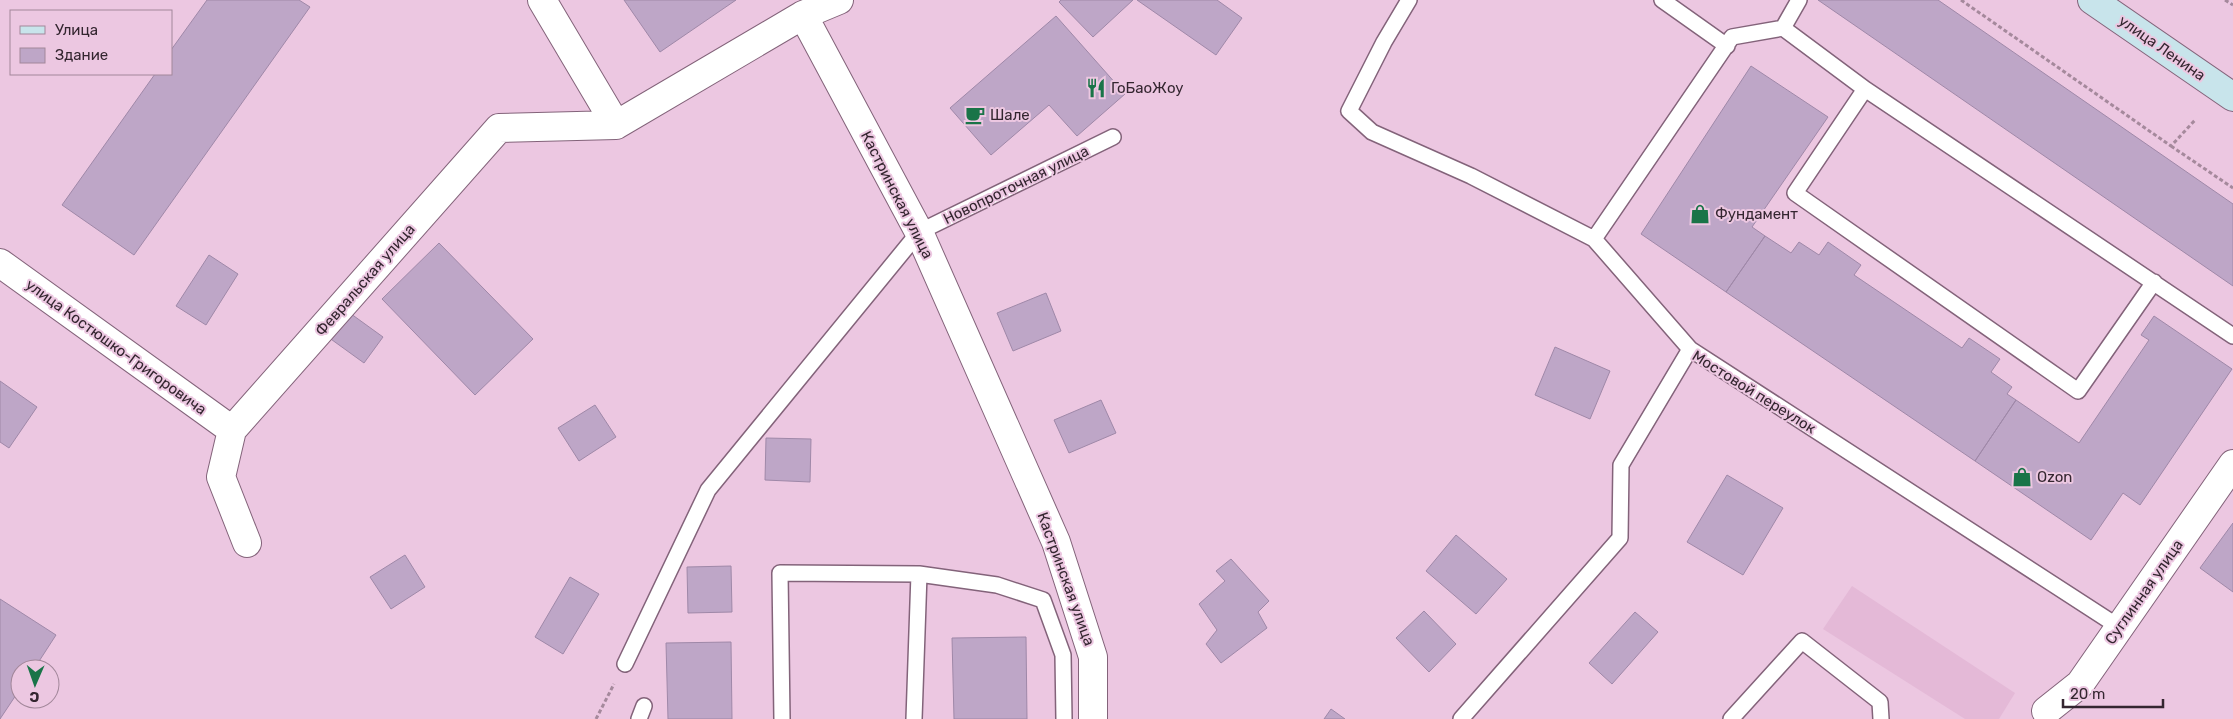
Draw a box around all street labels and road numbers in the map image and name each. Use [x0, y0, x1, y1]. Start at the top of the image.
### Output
street label: улица Ленина [2115, 12, 2209, 84]
street label: Кастринская улица [857, 128, 937, 262]
street label: Новопроточная улица [940, 142, 1092, 228]
street label: Февральская улица [311, 220, 419, 340]
street label: улица Костюшко-Григоровича [22, 275, 210, 419]
street label: Мостовой переулок [1689, 347, 1819, 437]
street label: Кастринская улица [1033, 510, 1099, 648]
street label: Суглинная улица [2101, 536, 2187, 648]

